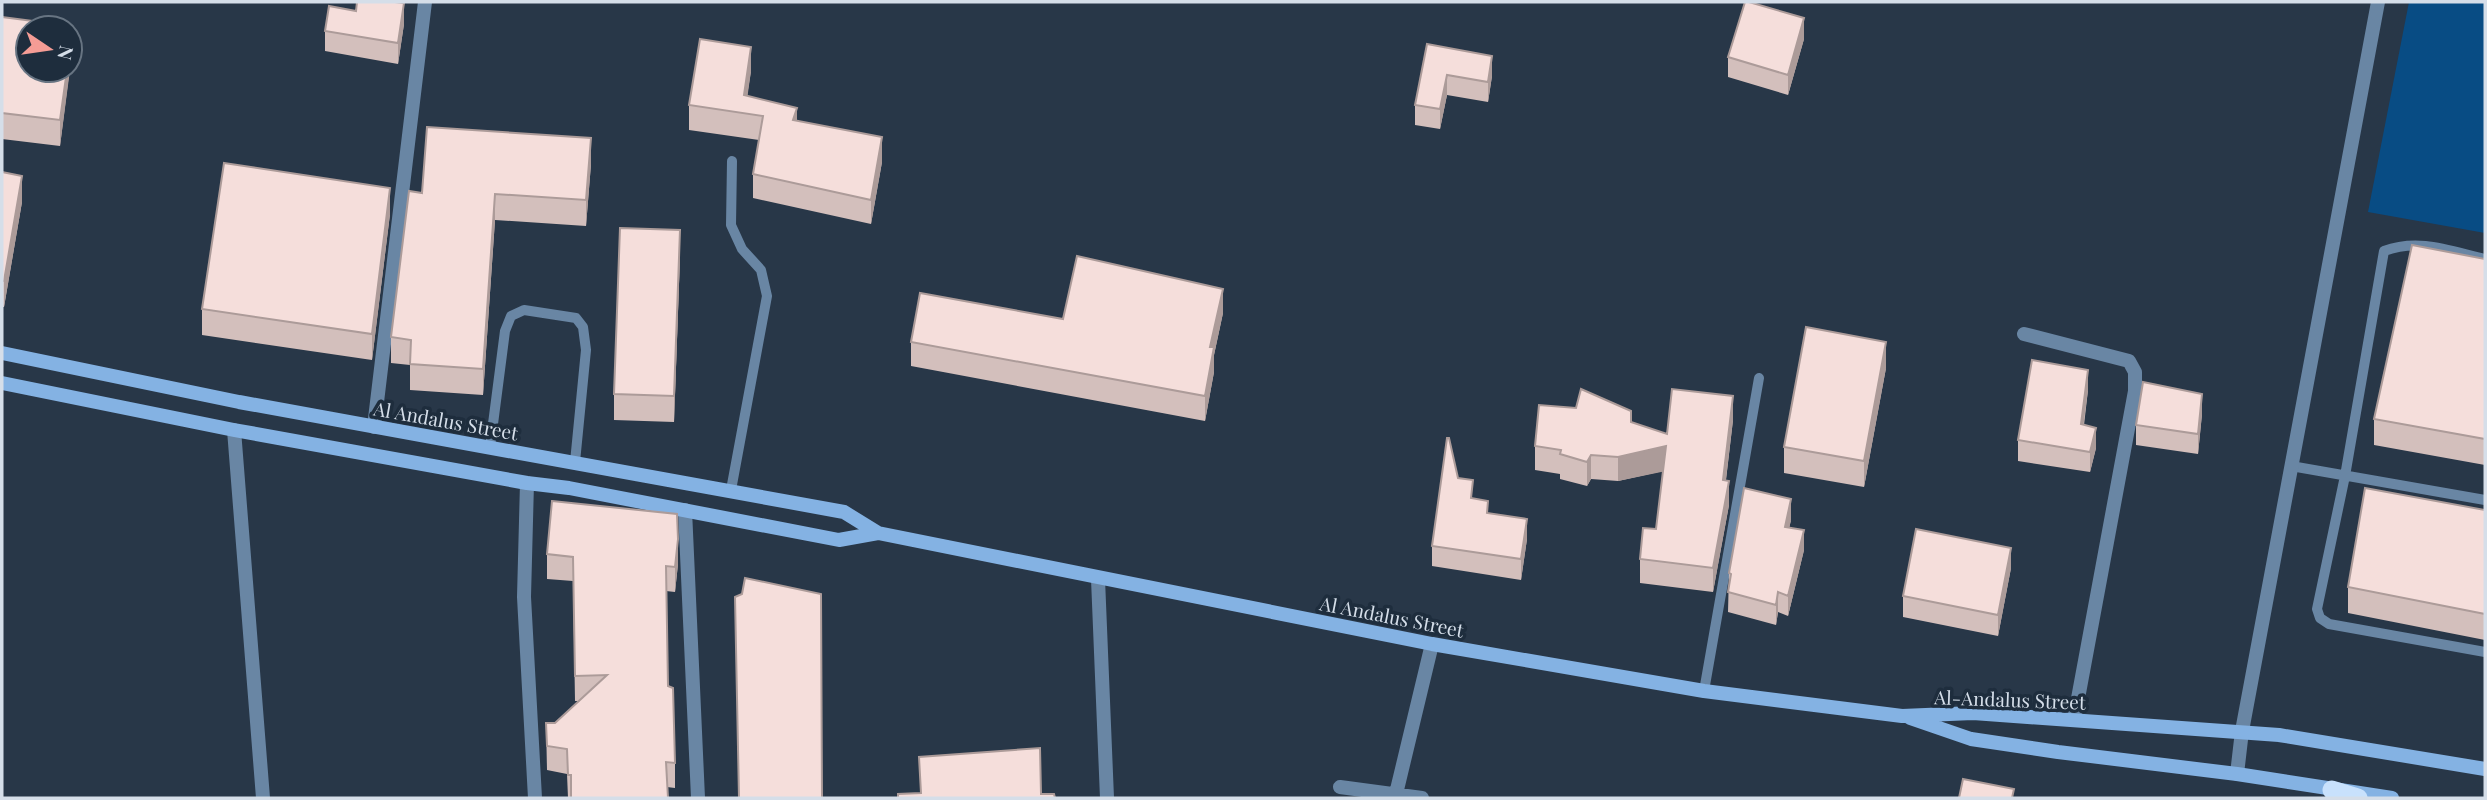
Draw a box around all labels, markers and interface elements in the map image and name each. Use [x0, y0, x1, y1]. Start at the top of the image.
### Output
north arrow [14, 14, 84, 84]
text: N [52, 43, 81, 63]
street label: Al Andalus Street [371, 394, 520, 446]
street label: Al Andalus Street [1317, 589, 1466, 643]
street label: Al-Andalus Street [1933, 683, 2086, 715]

